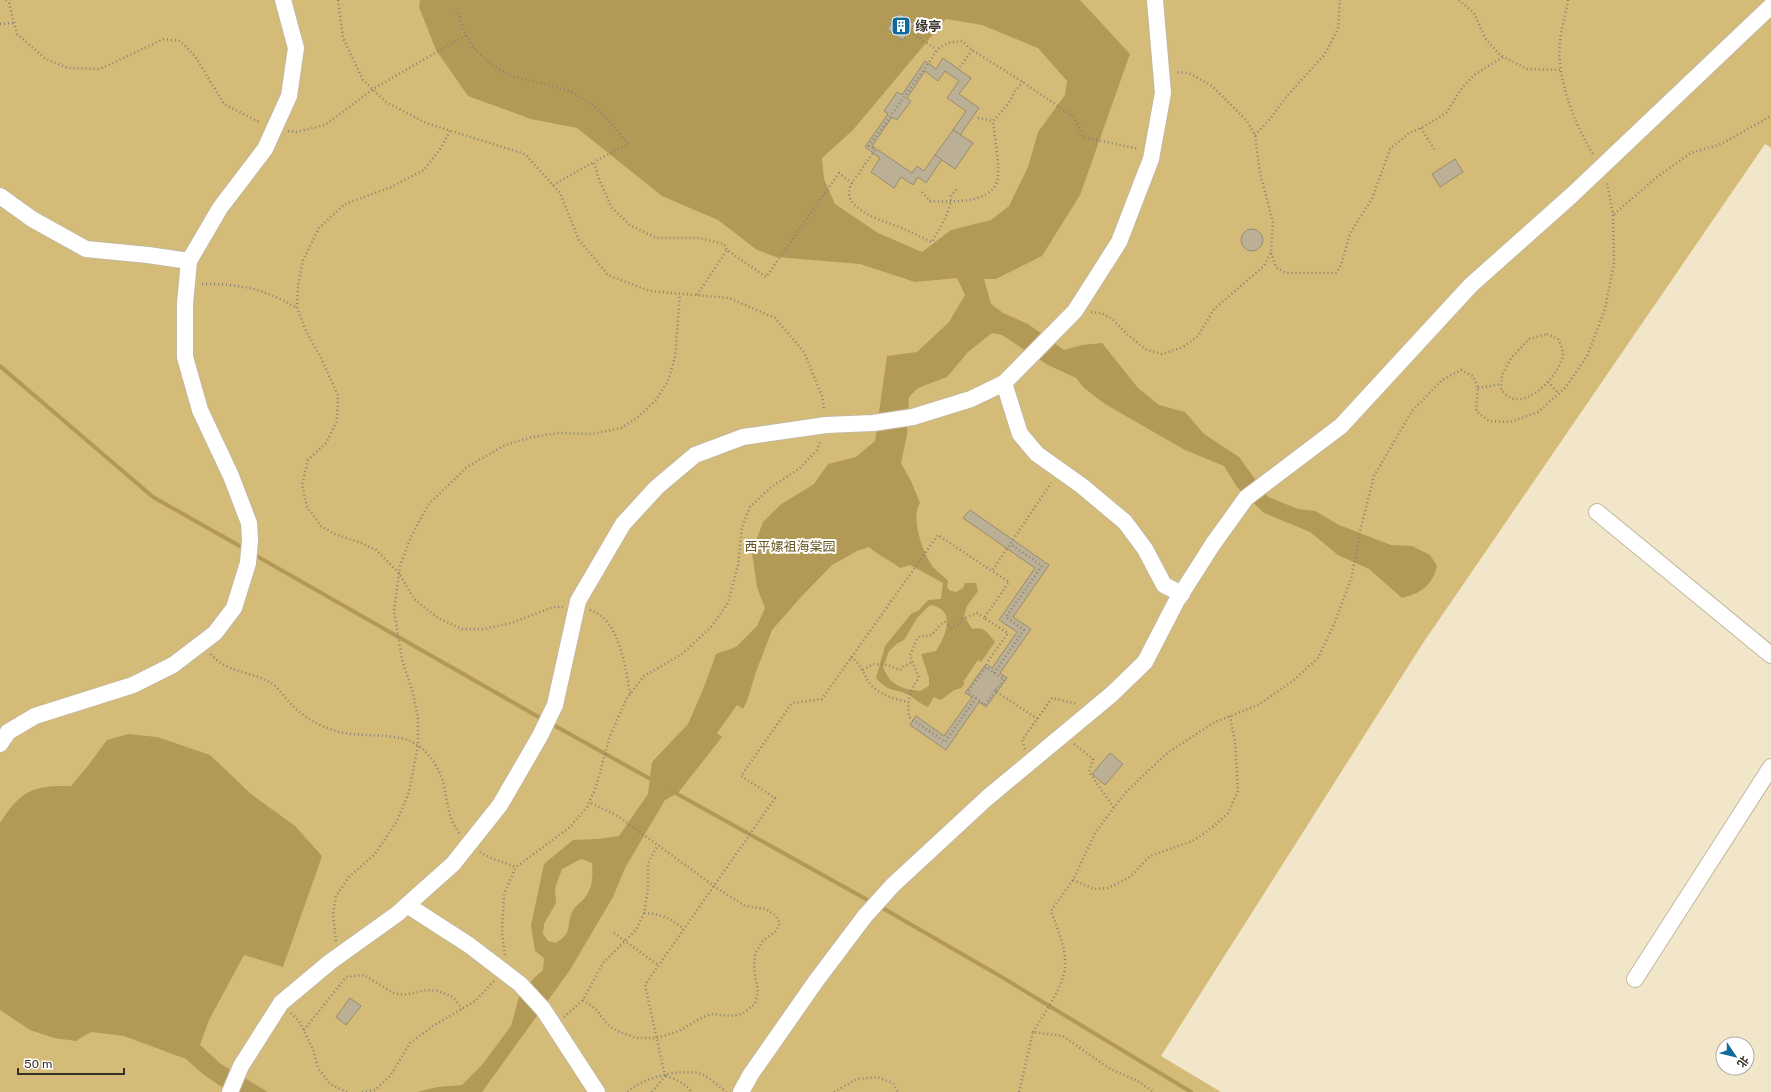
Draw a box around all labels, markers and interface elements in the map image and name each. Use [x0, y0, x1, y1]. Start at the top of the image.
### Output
building icon: 缘亭 [890, 15, 912, 37]
place label: 缘亭 [915, 19, 941, 34]
park label: 西平嫘祖海棠园 [744, 539, 836, 554]
north arrow [1715, 1036, 1755, 1076]
scale bar [18, 1050, 124, 1076]
text: 北 [1735, 1054, 1751, 1070]
text: 50 m [24, 1057, 52, 1071]

